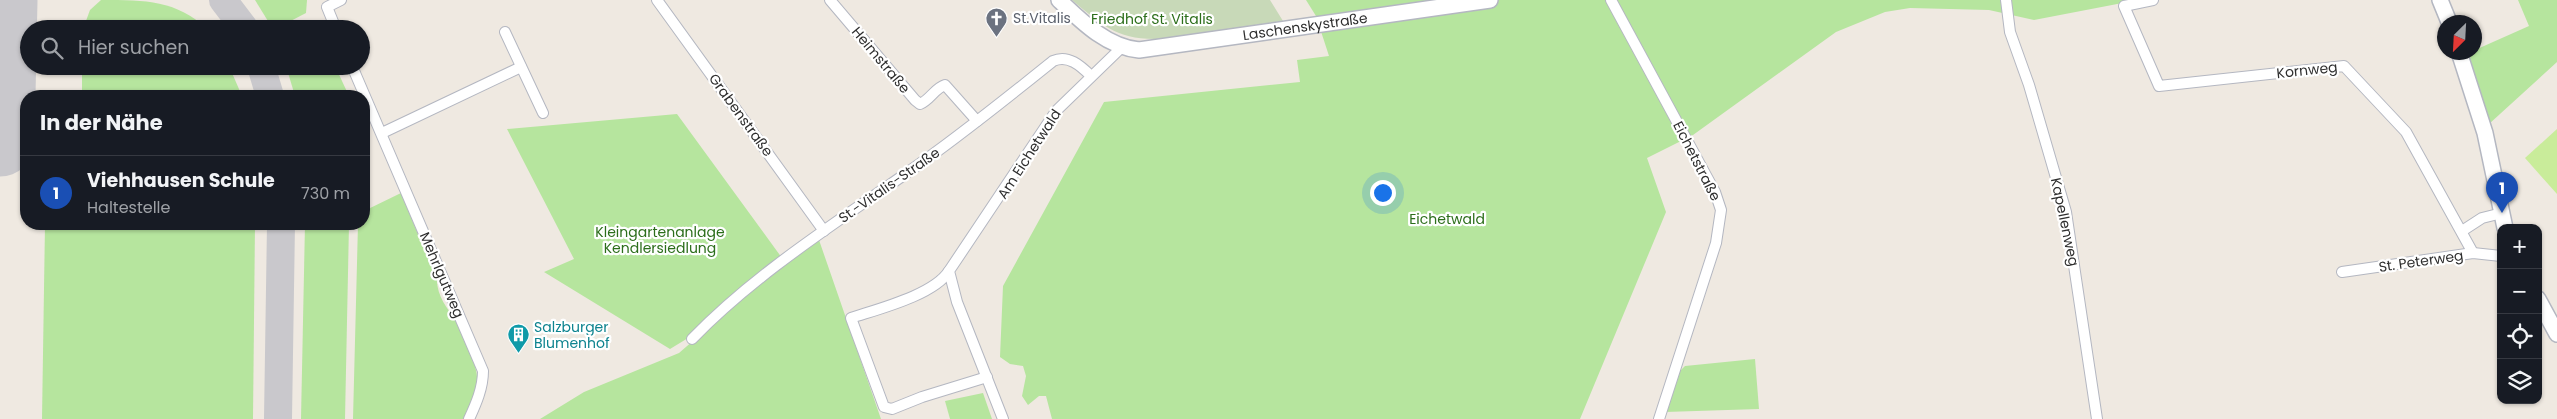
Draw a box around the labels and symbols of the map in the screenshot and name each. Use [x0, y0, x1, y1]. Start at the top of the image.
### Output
church icon: St.Vitalis [985, 6, 1009, 37]
place label: St.Vitalis [1013, 8, 1071, 28]
street label: Laschenskystraße [1241, 8, 1369, 45]
park label: Friedhof St. Vitalis [1091, 9, 1213, 29]
north arrow [2437, 15, 2482, 60]
street label: Heimstraße [847, 22, 915, 98]
street label: Kornweg [2276, 57, 2338, 83]
street label: Grabenstraße [704, 69, 778, 161]
street label: Am Eichetwald [992, 105, 1066, 203]
street label: Eichetstraße [1668, 118, 1726, 205]
street label: St.-Vitalis-Straße [834, 142, 944, 227]
pin: 1 [2486, 172, 2518, 213]
street label: Kapellenweg [2046, 176, 2084, 268]
your location [1370, 180, 1396, 206]
park label: Eichetwald [1409, 209, 1485, 229]
park label: Kleingartenanlage Kendlersiedlung [595, 222, 725, 258]
street label: Mehrlgutweg [415, 229, 469, 321]
street label: St. Peterweg [2377, 245, 2465, 277]
place label: Salzburger Blumenhof [534, 317, 610, 353]
building icon: Salzburger Blumenhof [506, 323, 530, 354]

